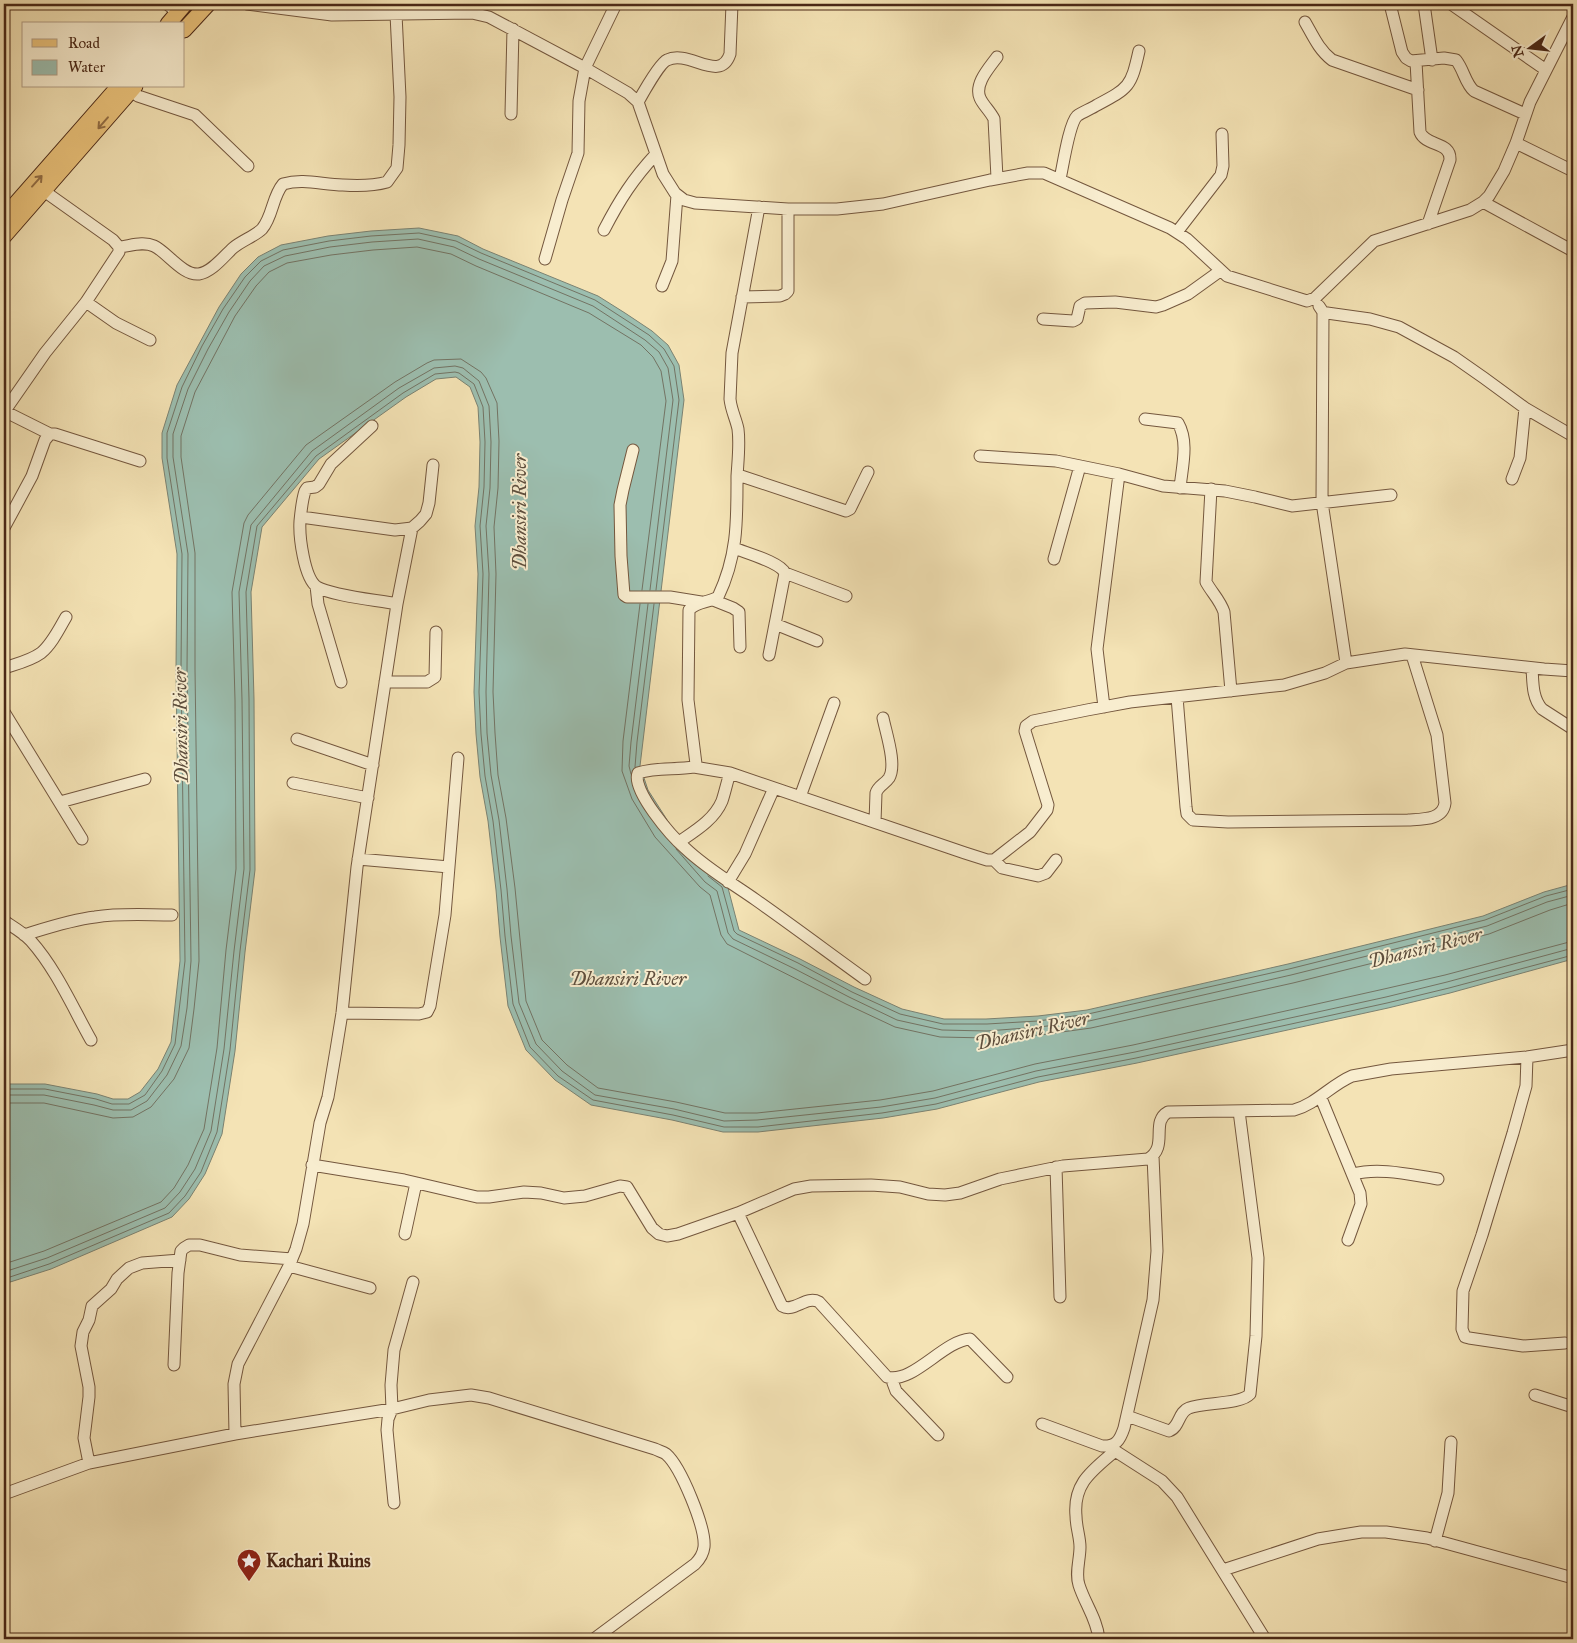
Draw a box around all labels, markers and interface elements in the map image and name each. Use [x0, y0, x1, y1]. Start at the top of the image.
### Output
legend [22, 22, 185, 88]
north arrow [1504, 22, 1554, 72]
text: Road [68, 34, 100, 52]
text: N [1508, 43, 1528, 59]
text: Water [68, 58, 105, 76]
one-way arrow [98, 116, 109, 129]
one-way arrow [31, 175, 42, 188]
water label: Dhansiri River [508, 453, 531, 570]
water label: Dhansiri River [168, 666, 193, 784]
water label: Dhansiri River [1366, 922, 1485, 973]
water label: Dhansiri River [570, 967, 687, 990]
water label: Dhansiri River [973, 1006, 1092, 1055]
place icon: Kachari Ruins [236, 1548, 262, 1582]
place label: Kachari Ruins [266, 1550, 371, 1572]

